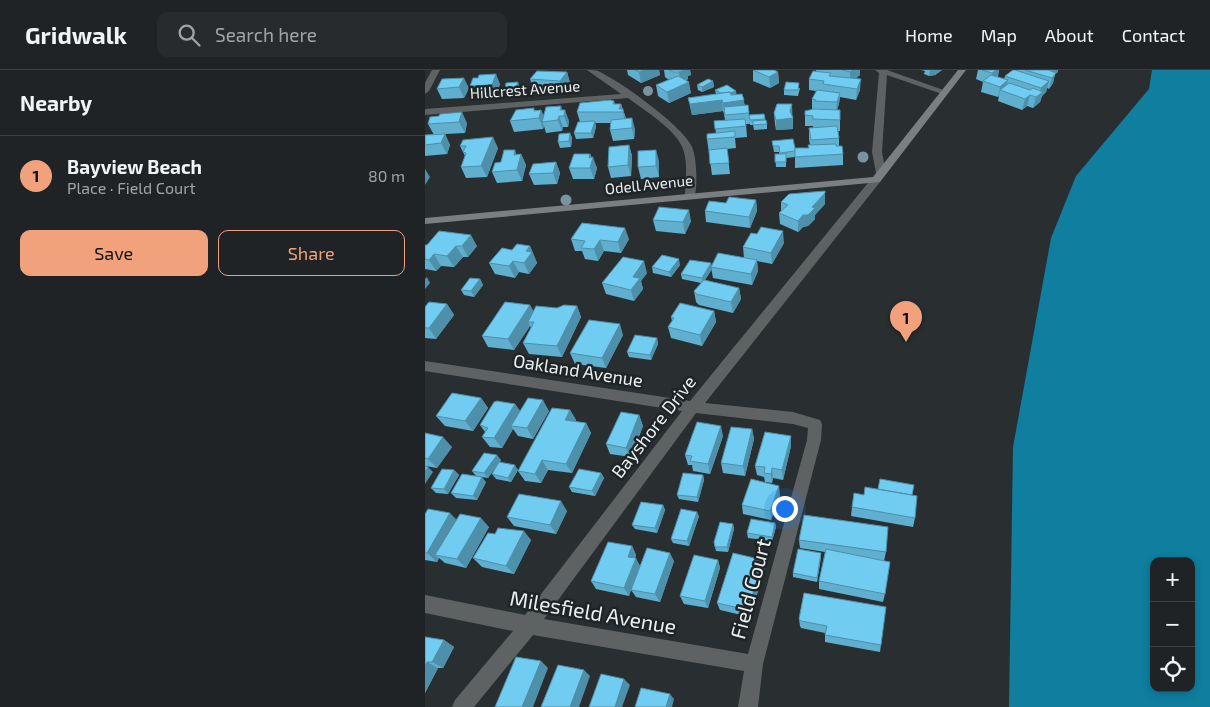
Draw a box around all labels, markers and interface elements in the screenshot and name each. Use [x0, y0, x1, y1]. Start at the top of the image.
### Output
search box [157, 12, 507, 57]
text: Gridwalk [25, 20, 127, 49]
icon: search [175, 21, 203, 49]
text: Search here [215, 23, 317, 46]
text: Home [905, 24, 953, 46]
text: Map [981, 24, 1017, 46]
text: About [1045, 24, 1094, 46]
text: Contact [1122, 24, 1185, 46]
street label: Hillcrest Avenue [469, 76, 581, 102]
text: Nearby [20, 90, 92, 115]
text: Bayview Beach [67, 155, 202, 178]
text: 1 [33, 166, 39, 185]
text: 80 m [368, 166, 405, 185]
street label: Odell Avenue [604, 170, 694, 198]
text: Place · Field Court [67, 178, 196, 197]
button: Save [20, 230, 208, 276]
button: Share [218, 230, 405, 276]
pin: 1 [890, 301, 922, 342]
street label: Oakland Avenue [512, 349, 645, 391]
street label: Bayshore Drive [606, 371, 700, 482]
your location [772, 496, 798, 522]
street label: Field Court [724, 536, 775, 642]
map controls [1150, 557, 1195, 692]
button: + [1150, 557, 1195, 602]
street label: Milesfield Avenue [508, 585, 678, 638]
button: − [1150, 602, 1195, 647]
button: locate [1150, 647, 1195, 692]

